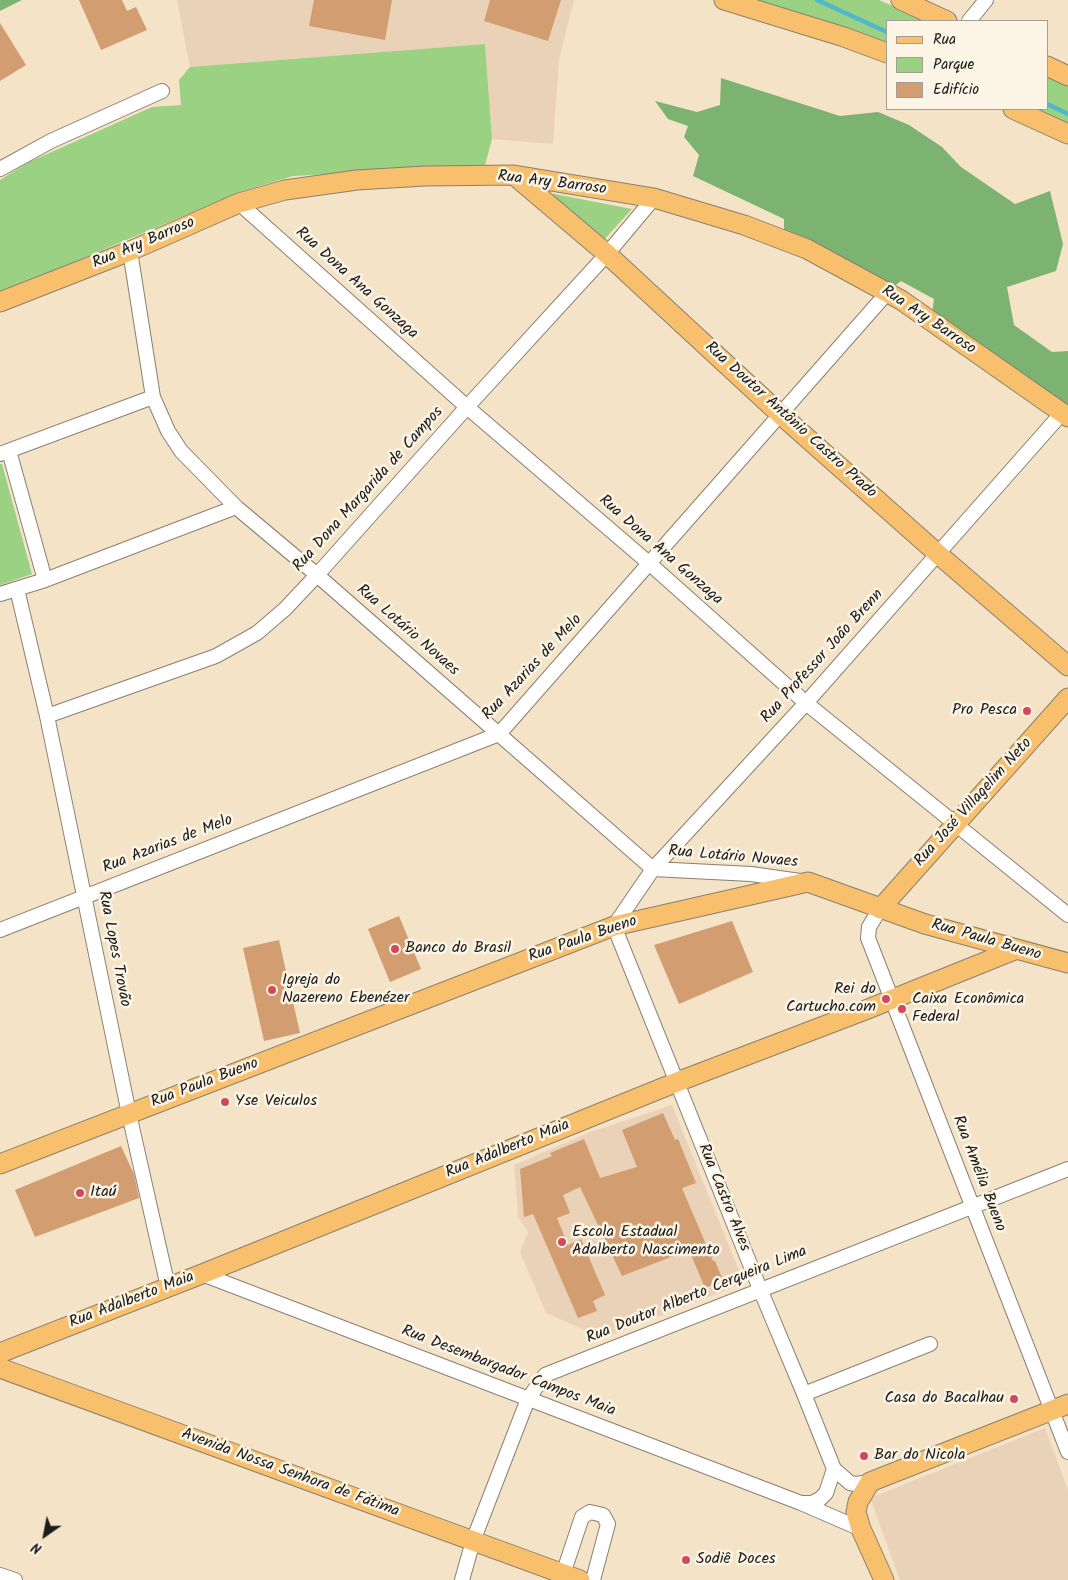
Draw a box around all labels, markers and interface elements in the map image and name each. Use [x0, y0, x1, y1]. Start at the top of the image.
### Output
legend [886, 20, 1048, 110]
text: Rua [933, 28, 956, 52]
text: Parque [933, 53, 974, 77]
text: Edifício [933, 78, 979, 102]
street label: Rua Ary Barroso [496, 168, 608, 200]
street label: Rua Ary Barroso [90, 214, 198, 274]
street label: Rua Dona Ana Gonzaga [291, 224, 421, 344]
street label: Rua Ary Barroso [877, 282, 979, 360]
street label: Rua Doutor Antônio Castro Prado [700, 339, 880, 503]
street label: Rua Dona Margarida de Campos [290, 403, 448, 577]
street label: Rua Dona Ana Gonzaga [594, 492, 726, 610]
street label: Rua Lotário Novaes [352, 581, 462, 681]
street label: Rua Professor João Brenn [758, 586, 888, 728]
street label: Rua Azarias de Melo [479, 611, 587, 725]
place label: Pro Pesca [952, 701, 1017, 721]
marker: Pro Pesca [1021, 705, 1033, 717]
street label: Rua José Villagelim Neto [911, 735, 1037, 871]
street label: Rua Azarias de Melo [100, 811, 236, 879]
street label: Rua Lotário Novaes [668, 843, 798, 873]
street label: Rua Lopes Trovão [92, 889, 134, 1009]
street label: Rua Paula Bueno [526, 912, 640, 968]
street label: Rua Paula Bueno [929, 916, 1043, 966]
place label: Banco do Brasil [405, 939, 511, 959]
marker: Banco do Brasil [389, 943, 401, 955]
place label: Igreja do Nazereno Ebenézer [282, 971, 409, 1009]
place label: Rei do Cartucho.com [786, 980, 876, 1018]
marker: Igreja do Nazereno Ebenézer [266, 984, 278, 996]
place label: Caixa Econômica Federal [912, 990, 1024, 1028]
marker: Rei do Cartucho.com [880, 993, 892, 1005]
marker: Caixa Econômica Federal [896, 1003, 908, 1015]
street label: Rua Paula Bueno [149, 1055, 261, 1113]
place label: Yse Veiculos [235, 1092, 317, 1112]
marker: Yse Veiculos [219, 1096, 231, 1108]
street label: Rua Amélia Bueno [947, 1113, 1009, 1235]
street label: Rua Adalberto Maia [443, 1116, 573, 1184]
street label: Rua Castro Alves [693, 1141, 753, 1255]
place label: Itaú [90, 1183, 116, 1203]
marker: Itaú [74, 1187, 86, 1199]
place label: Escola Estadual Adalberto Nascimento [572, 1223, 720, 1261]
marker: Escola Estadual Adalberto Nascimento [556, 1236, 568, 1248]
street label: Rua Doutor Alberto Cerqueira Lima [584, 1243, 810, 1349]
street label: Rua Adalberto Maia [67, 1268, 197, 1334]
street label: Rua Desembargador Campos Maia [398, 1322, 618, 1422]
place label: Casa do Bacalhau [885, 1389, 1004, 1409]
marker: Casa do Bacalhau [1008, 1393, 1020, 1405]
street label: Avenida Nossa Senhora de Fátima [178, 1426, 402, 1522]
place label: Bar do Nicola [874, 1446, 965, 1466]
marker: Bar do Nicola [858, 1450, 870, 1462]
north arrow [20, 1510, 70, 1560]
text: N [27, 1536, 47, 1559]
place label: Sodiê Doces [696, 1550, 776, 1570]
marker: Sodiê Doces [680, 1554, 692, 1566]

